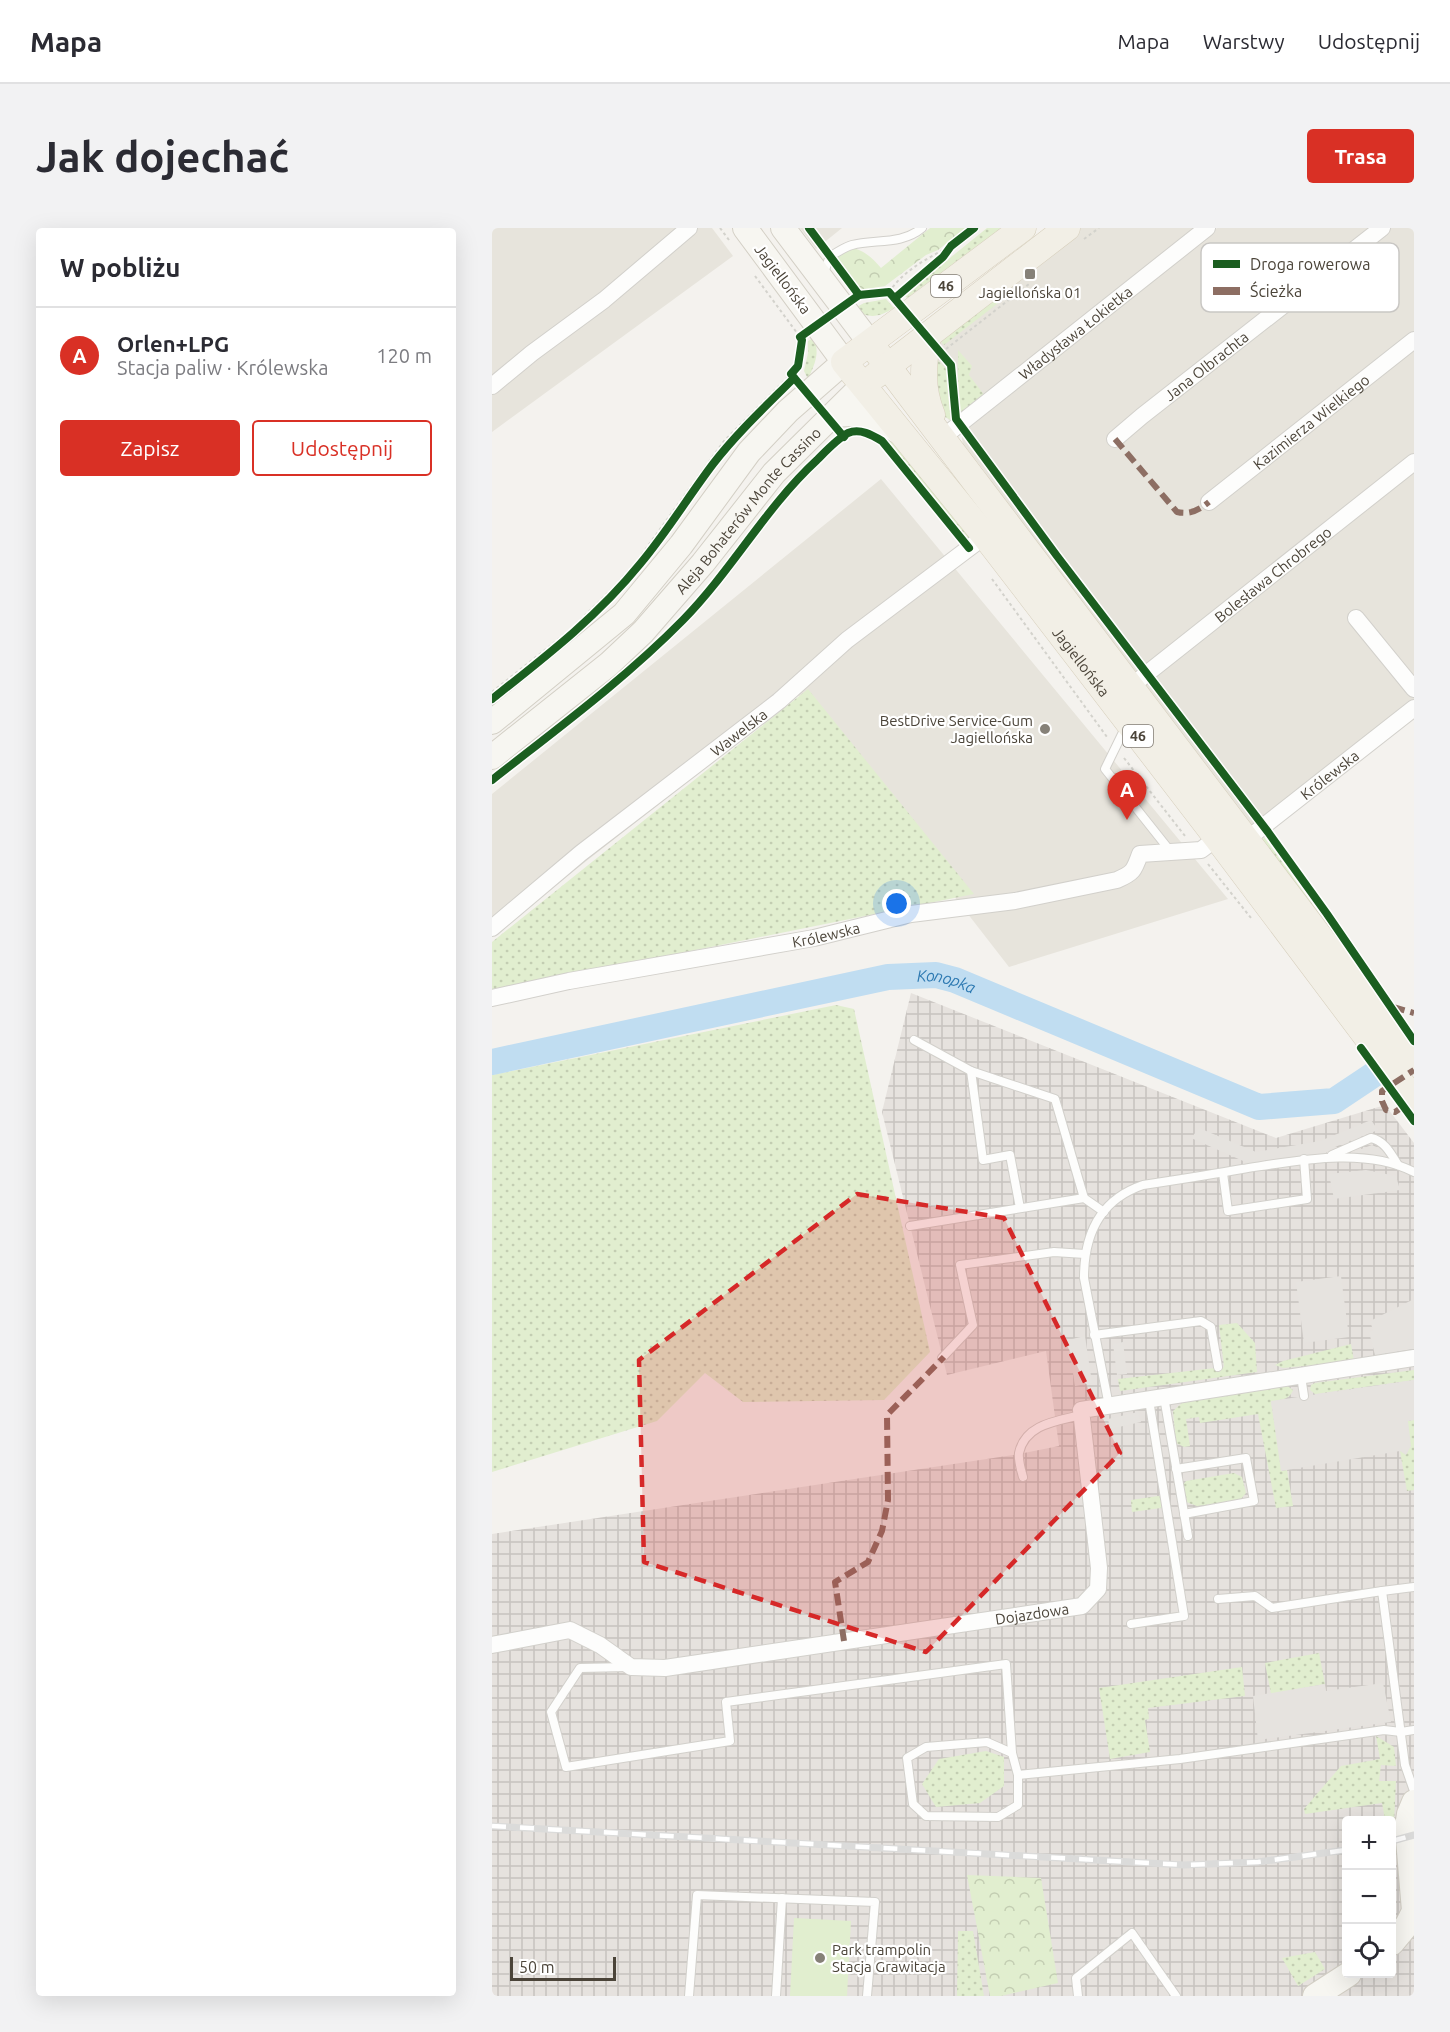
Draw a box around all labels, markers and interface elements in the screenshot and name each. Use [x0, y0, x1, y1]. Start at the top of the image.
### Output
text: Mapa [30, 26, 102, 57]
text: Mapa [1118, 29, 1170, 53]
text: Warstwy [1203, 29, 1285, 53]
text: Udostępnij [1318, 29, 1420, 53]
button: Trasa [1307, 129, 1414, 183]
text: Jak dojechać [36, 133, 289, 180]
street label: Jagiellońska [751, 241, 815, 317]
legend [1201, 243, 1399, 312]
text: W pobliżu [60, 253, 181, 282]
text: Droga rowerowa [1250, 255, 1370, 273]
marker: Jagiellońska 01 [1023, 267, 1037, 281]
road number: 46 [931, 275, 961, 297]
text: Ścieżka [1250, 281, 1302, 300]
street label: Władysława Łokietka [1015, 282, 1135, 383]
place label: Jagiellońska 01 [979, 284, 1081, 301]
street label: Jana Olbrachta [1161, 328, 1251, 404]
text: Orlen+LPG [117, 331, 229, 356]
text: A [72, 344, 87, 367]
text: 120 m [376, 344, 432, 367]
text: Stacja paliw · Królewska [117, 356, 329, 379]
street label: Kazimierza Wielkiego [1250, 370, 1372, 472]
button: Zapisz [60, 420, 240, 476]
button: Udostępnij [252, 420, 432, 476]
street label: Aleja Bohaterów Monte Cassino [672, 423, 824, 597]
street label: Bolesława Chrobrego [1211, 523, 1334, 625]
street label: Jagiellońska [1050, 624, 1113, 700]
street label: Wawelska [707, 705, 770, 759]
place label: BestDrive Service-Gum Jagiellońska [880, 712, 1033, 746]
marker: BestDrive Service-Gum Jagiellońska [1038, 722, 1052, 736]
road number: 46 [1123, 725, 1153, 747]
street label: Królewska [1297, 746, 1362, 803]
pin: A [1108, 770, 1146, 820]
your location [882, 889, 911, 918]
street label: Królewska [791, 918, 862, 950]
water label: Konopka [916, 966, 979, 997]
street label: Dojazdowa [994, 1600, 1070, 1627]
map controls [1342, 1816, 1396, 1978]
button: + [1342, 1816, 1396, 1870]
button: − [1342, 1870, 1396, 1924]
button: locate [1342, 1924, 1396, 1978]
place label: Park trampolin Stacja Grawitacja [832, 1941, 946, 1975]
marker: Park trampolin Stacja Grawitacja [813, 1951, 827, 1965]
scale bar [510, 1954, 616, 1982]
text: 50 m [519, 1958, 555, 1976]

